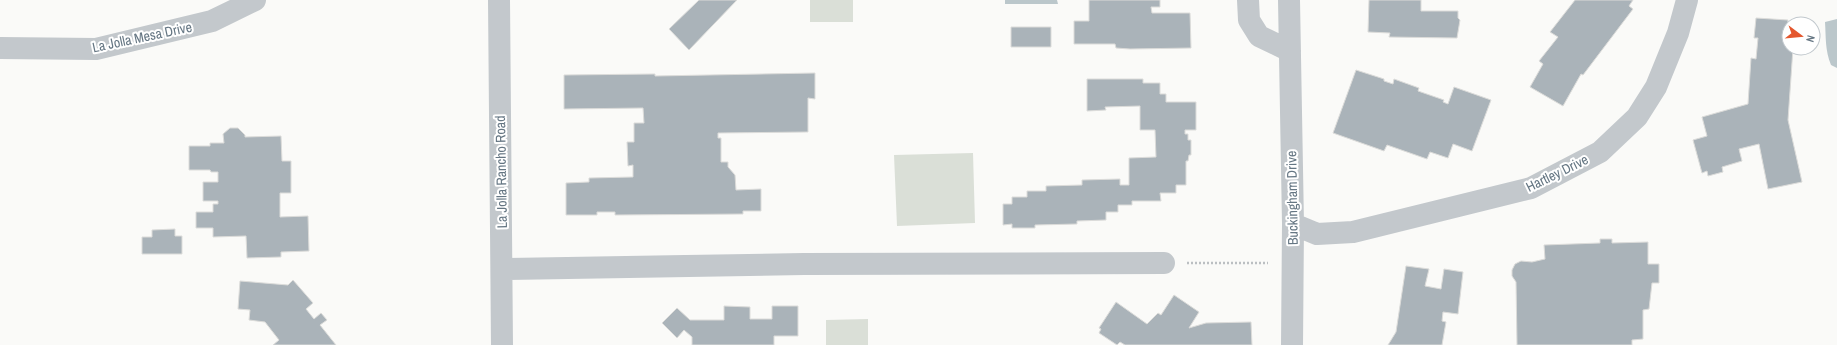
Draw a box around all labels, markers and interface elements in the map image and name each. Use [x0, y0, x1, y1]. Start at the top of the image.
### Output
north arrow [1781, 16, 1821, 56]
street label: La Jolla Mesa Drive [91, 18, 193, 56]
text: N [1803, 34, 1818, 44]
street label: La Jolla Rancho Road [491, 115, 511, 229]
street label: Hartley Drive [1523, 150, 1591, 196]
street label: Buckingham Drive [1282, 151, 1302, 245]

